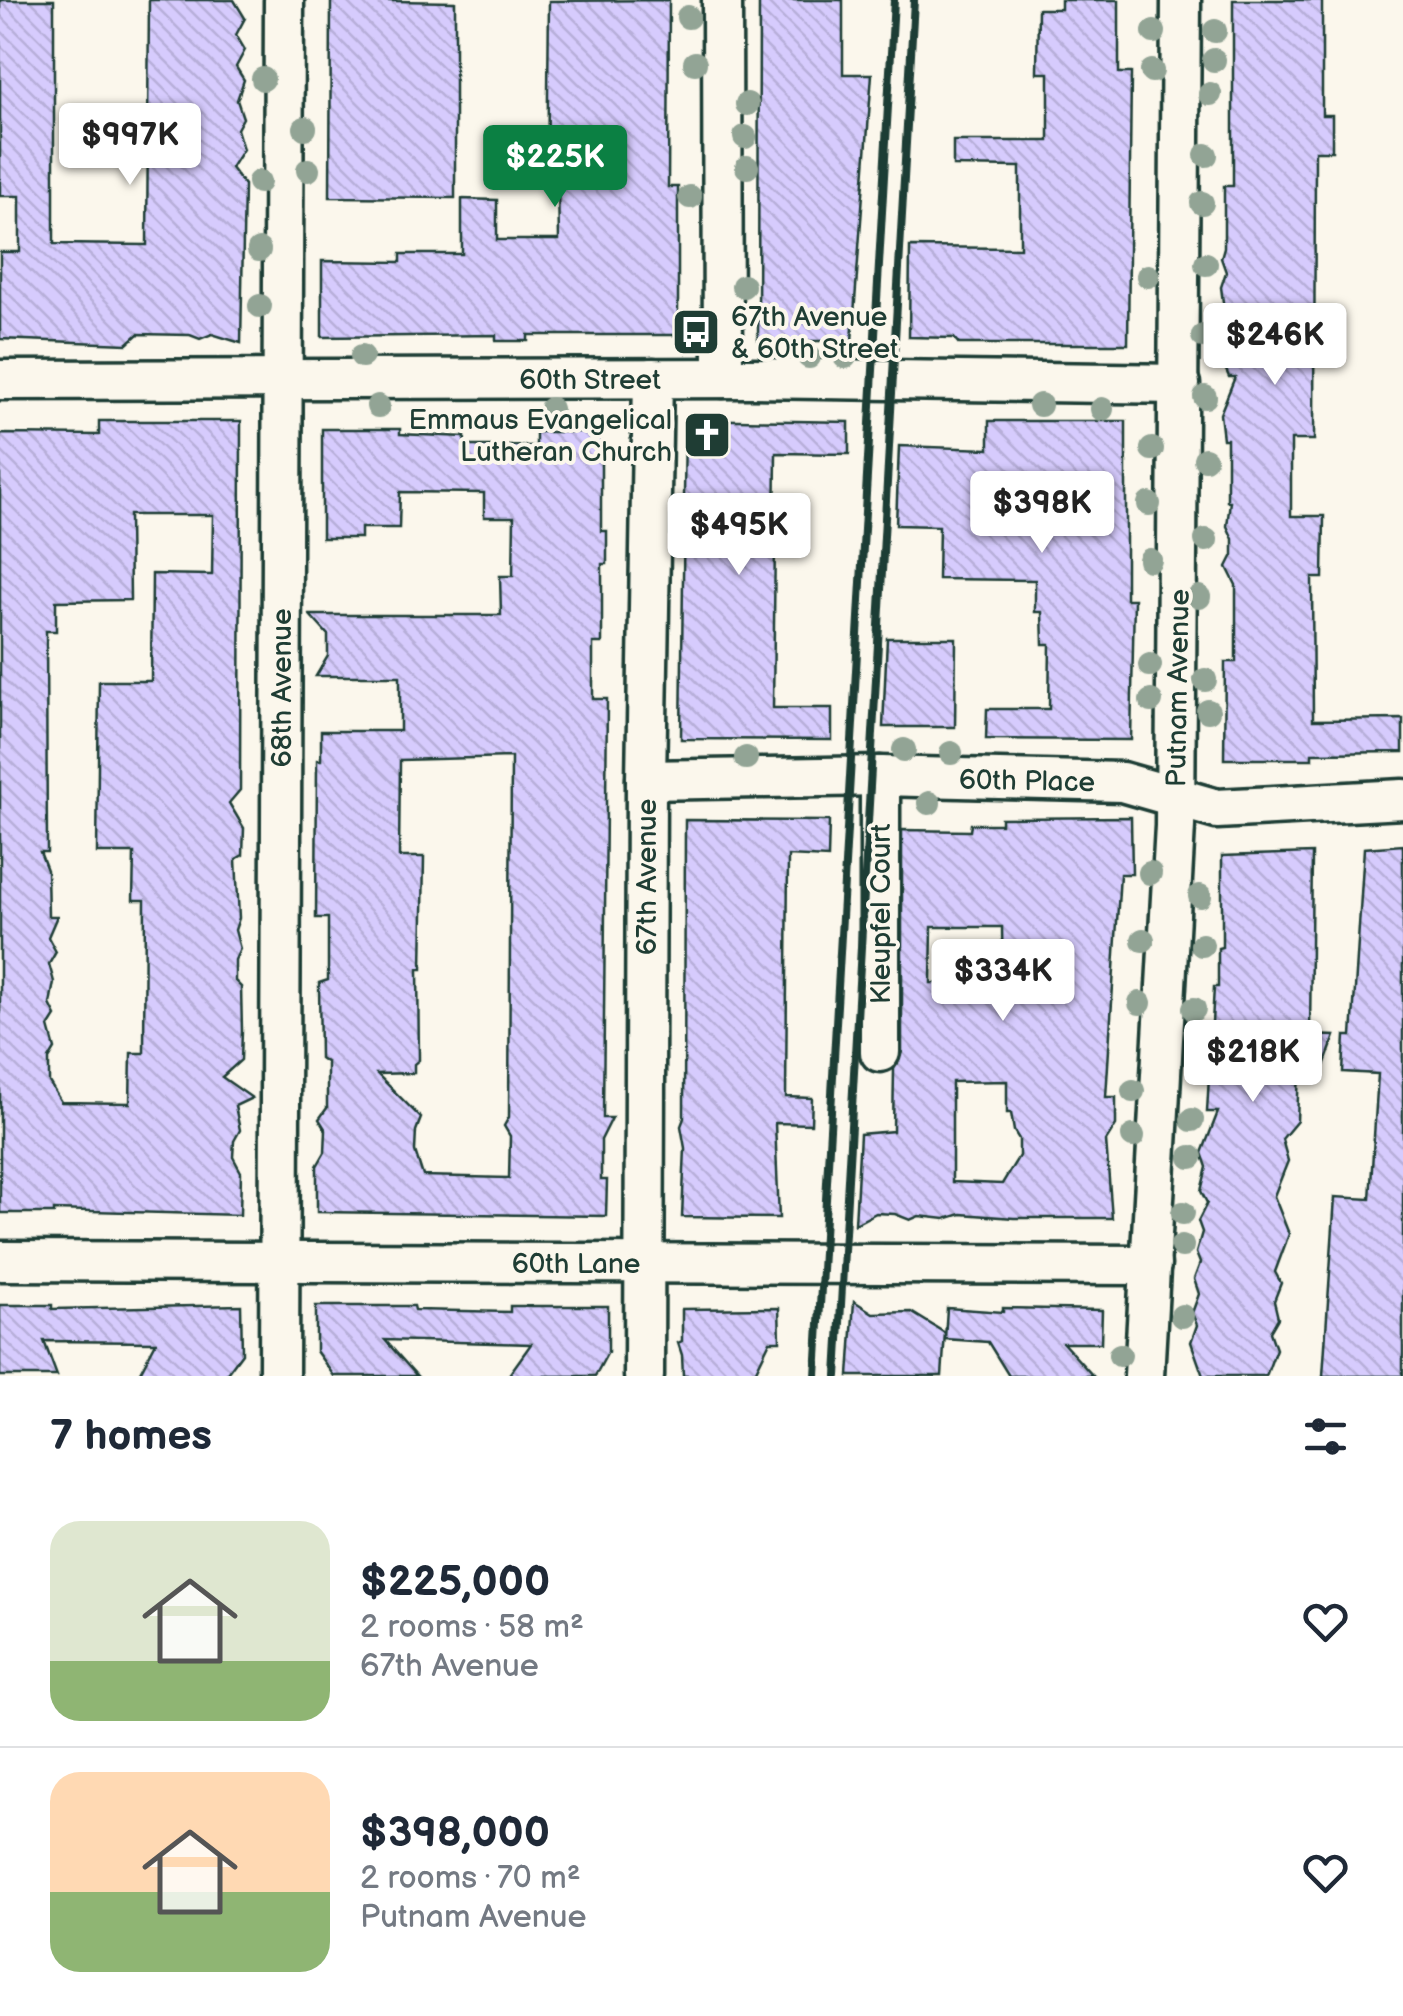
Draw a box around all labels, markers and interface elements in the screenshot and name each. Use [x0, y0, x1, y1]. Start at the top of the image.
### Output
pin: $997K [60, 103, 200, 188]
text: $997K [81, 116, 179, 155]
pin: $225K [485, 125, 625, 210]
text: $225K [505, 138, 605, 177]
place label: 67th Avenue & 60th Street [731, 301, 899, 366]
pin: $246K [1205, 303, 1345, 388]
bus stop icon: 67th Avenue & 60th Street [670, 306, 722, 358]
text: $246K [1225, 316, 1325, 355]
street label: 60th Street [519, 364, 661, 397]
place label: Emmaus Evangelical Lutheran Church [409, 404, 672, 469]
church icon: Emmaus Evangelical Lutheran Church [681, 409, 733, 461]
pin: $398K [972, 471, 1112, 556]
text: $398K [992, 484, 1092, 523]
pin: $495K [669, 493, 809, 578]
text: $495K [690, 506, 788, 545]
street label: Putnam Avenue [1160, 589, 1197, 787]
street label: 68th Avenue [266, 608, 299, 768]
street label: 60th Place [959, 764, 1095, 799]
street label: 67th Avenue [631, 799, 664, 955]
street label: Kleupfel Court [865, 823, 898, 1004]
pin: $334K [933, 939, 1073, 1024]
text: $334K [953, 952, 1053, 991]
pin: $218K [1183, 1020, 1323, 1105]
text: $218K [1206, 1033, 1300, 1072]
street label: 60th Lane [512, 1248, 640, 1281]
icon: filters [1298, 1409, 1353, 1464]
text: 7 homes [50, 1411, 212, 1462]
text: $225,000 [360, 1557, 550, 1608]
icon: home [130, 1561, 250, 1681]
icon: heart [1298, 1594, 1353, 1649]
text: 2 rooms · 58 m² [360, 1608, 584, 1647]
text: 67th Avenue [360, 1647, 539, 1686]
text: $398,000 [360, 1808, 550, 1859]
icon: home [130, 1812, 250, 1932]
icon: heart [1298, 1845, 1353, 1900]
text: 2 rooms · 70 m² [360, 1859, 581, 1898]
text: Putnam Avenue [360, 1898, 586, 1937]

